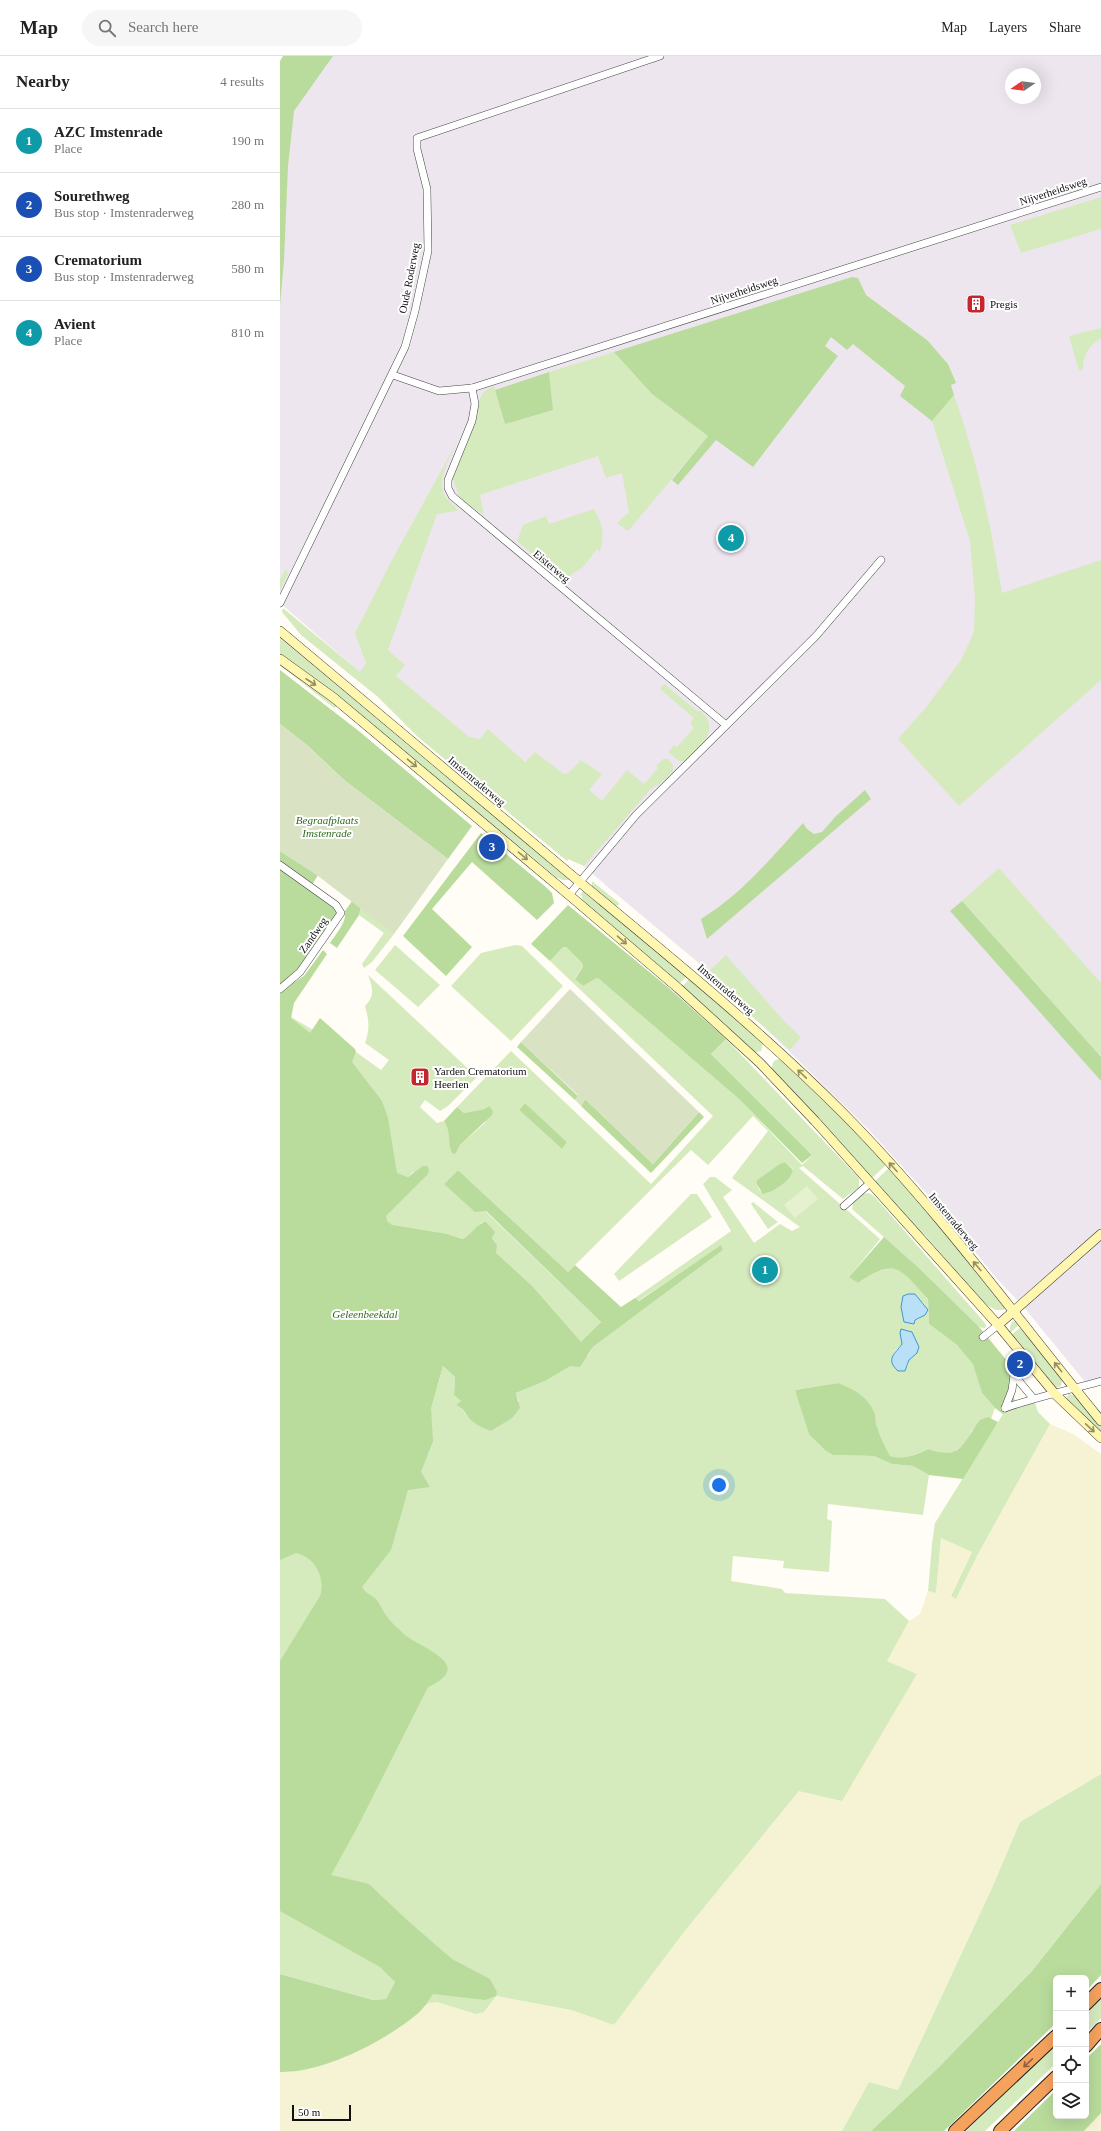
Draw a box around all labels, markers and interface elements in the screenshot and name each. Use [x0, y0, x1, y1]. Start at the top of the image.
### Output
search box [82, 10, 362, 46]
text: Map [20, 17, 58, 38]
icon: search [96, 17, 118, 39]
text: Search here [128, 19, 198, 35]
text: Map [941, 20, 967, 35]
text: Layers [989, 20, 1027, 35]
text: Share [1049, 20, 1081, 35]
north arrow [1005, 68, 1041, 104]
text: Nearby [16, 72, 70, 91]
text: 4 results [220, 74, 264, 89]
text: AZC Imstenrade [54, 124, 163, 140]
text: 1 [26, 133, 32, 148]
text: 190 m [231, 133, 264, 148]
text: Place [54, 141, 82, 156]
street label: Nijverheidsweg [1018, 174, 1088, 207]
text: Sourethweg [54, 188, 130, 204]
text: 2 [26, 197, 32, 212]
text: 280 m [231, 197, 264, 212]
text: Bus stop · Imstenraderweg [54, 205, 194, 220]
street label: Oude Roderweg [396, 241, 422, 314]
text: Crematorium [54, 252, 142, 268]
text: 3 [26, 261, 32, 276]
text: 580 m [231, 261, 264, 276]
text: Bus stop · Imstenraderweg [54, 269, 194, 284]
street label: Nijverheidsweg [709, 273, 779, 306]
building icon: Pregis [965, 293, 987, 315]
place label: Pregis [990, 298, 1018, 310]
text: Avient [54, 316, 95, 332]
text: 4 [26, 325, 32, 340]
text: 810 m [231, 325, 264, 340]
text: Place [54, 333, 82, 348]
pin: 4 [718, 523, 744, 553]
street label: Eisterweg [531, 547, 573, 585]
one-way arrow [305, 678, 316, 686]
street label: Imstenraderweg [446, 754, 508, 809]
one-way arrow [407, 759, 418, 768]
park label: Begraafplaats Imstenrade [296, 814, 358, 839]
pin: 3 [479, 832, 505, 862]
one-way arrow [517, 851, 528, 860]
street label: Zandweg [296, 914, 330, 955]
one-way arrow [617, 935, 627, 945]
street label: Imstenraderweg [695, 961, 757, 1017]
place label: Yarden Crematorium Heerlen [434, 1065, 527, 1090]
building icon: Yarden Crematorium Heerlen [409, 1066, 431, 1088]
one-way arrow [797, 1069, 807, 1079]
one-way arrow [888, 1162, 898, 1172]
street label: Imstenraderweg [927, 1190, 982, 1252]
pin: 1 [752, 1255, 778, 1285]
one-way arrow [972, 1261, 981, 1272]
park label: Geleenbeekdal [332, 1308, 398, 1320]
pin: 2 [1007, 1349, 1033, 1379]
one-way arrow [1054, 1362, 1063, 1373]
one-way arrow [1085, 1423, 1095, 1432]
your location [709, 1475, 729, 1495]
map controls [1053, 1975, 1089, 2119]
button: + [1053, 1975, 1089, 2011]
button: − [1053, 2011, 1089, 2047]
button: locate [1053, 2047, 1089, 2083]
one-way arrow [1023, 2059, 1033, 2068]
button: layers [1053, 2083, 1089, 2119]
scale bar [292, 2103, 351, 2122]
text: 50 m [298, 2106, 320, 2118]

